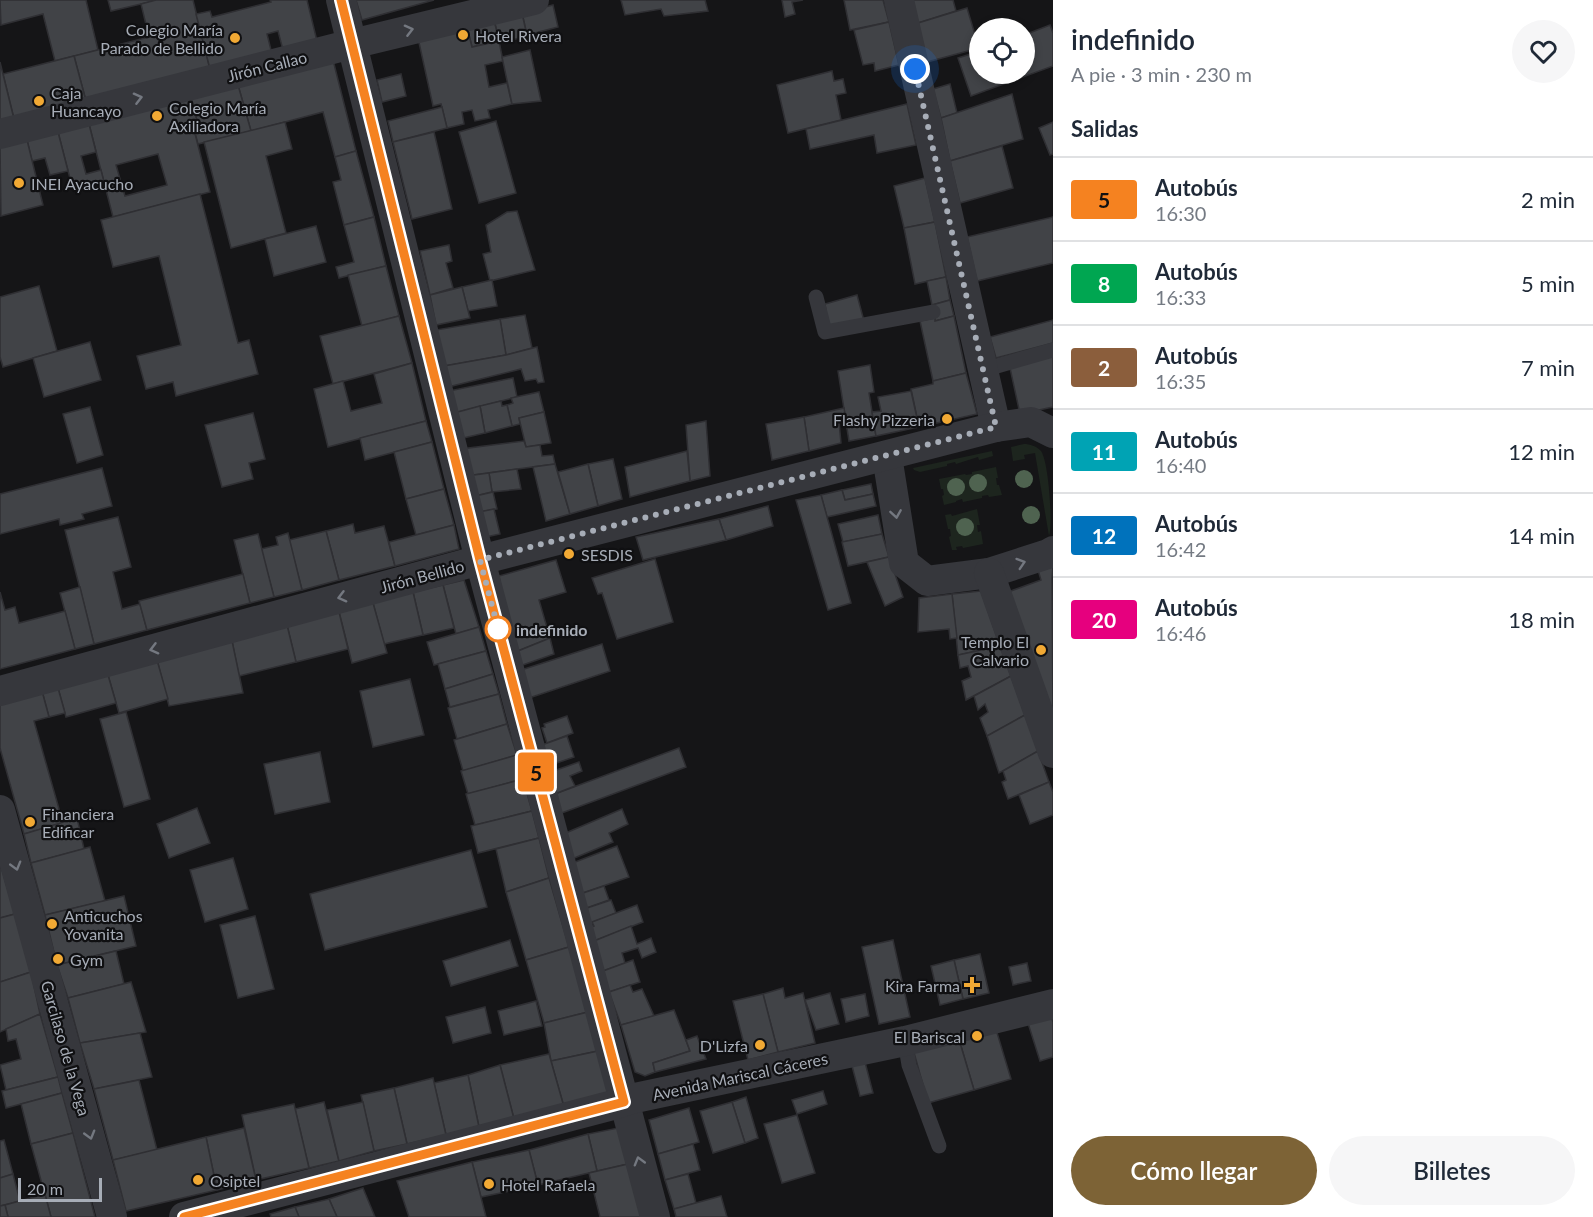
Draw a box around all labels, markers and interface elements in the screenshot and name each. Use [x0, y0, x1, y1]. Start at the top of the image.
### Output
map controls [969, 18, 1035, 84]
button: locate [969, 18, 1035, 84]
place label: Colegio María Parado de Bellido [100, 20, 223, 57]
button: heart [1512, 20, 1575, 83]
text: indefinido [1071, 22, 1195, 56]
one-way arrow [404, 25, 414, 38]
place label: Hotel Rivera [475, 26, 562, 45]
marker: Hotel Rivera [456, 28, 470, 42]
marker: Colegio María Parado de Bellido [228, 31, 242, 45]
street label: Jirón Callao [225, 47, 309, 85]
your location [900, 54, 930, 84]
text: A pie · 3 min · 230 m [1071, 62, 1252, 86]
place label: Caja Huancayo [51, 83, 121, 120]
one-way arrow [133, 93, 143, 106]
marker: Caja Huancayo [32, 94, 46, 108]
place label: Colegio María Axiliadora [169, 98, 266, 135]
marker: Colegio María Axiliadora [150, 109, 164, 123]
text: Salidas [1071, 115, 1138, 142]
place label: INEI Ayacucho [31, 174, 133, 193]
text: Autobús [1155, 174, 1238, 201]
marker: INEI Ayacucho [12, 176, 26, 190]
text: 2 min [1521, 186, 1575, 213]
text: 5 [1098, 187, 1110, 212]
text: 16:30 [1155, 201, 1206, 225]
text: Autobús [1155, 258, 1238, 285]
text: 5 min [1521, 270, 1575, 297]
text: 8 [1098, 271, 1110, 296]
text: 16:33 [1155, 285, 1206, 309]
text: Autobús [1155, 342, 1238, 369]
text: 7 min [1521, 354, 1575, 381]
text: 2 [1098, 355, 1110, 380]
text: 16:35 [1155, 369, 1206, 393]
place label: Flashy Pizzeria [833, 410, 935, 429]
marker: Flashy Pizzeria [940, 412, 954, 426]
text: Autobús [1155, 426, 1238, 453]
text: 12 min [1508, 438, 1575, 465]
text: 11 [1092, 439, 1116, 464]
text: 16:40 [1155, 453, 1206, 477]
one-way arrow [889, 508, 902, 518]
text: Autobús [1155, 510, 1238, 537]
text: 14 min [1508, 522, 1575, 549]
text: 12 [1092, 523, 1116, 548]
text: 16:42 [1155, 537, 1206, 561]
place label: SESDIS [581, 545, 633, 564]
marker: SESDIS [562, 547, 576, 561]
street label: Jirón Bellido [378, 556, 466, 596]
one-way arrow [1015, 557, 1026, 570]
one-way arrow [338, 590, 348, 603]
text: Autobús [1155, 594, 1238, 621]
text: 18 min [1508, 606, 1575, 633]
text: 20 [1092, 607, 1116, 632]
marker: indefinido [485, 616, 511, 642]
place label: indefinido [516, 620, 588, 639]
text: 16:46 [1155, 621, 1206, 645]
place label: Templo El Calvario [961, 632, 1029, 669]
one-way arrow [149, 642, 160, 654]
marker: Templo El Calvario [1034, 643, 1048, 657]
line badge: 5 [516, 752, 556, 792]
text: 5 [530, 760, 542, 785]
place label: Financiera Edificar [42, 804, 114, 841]
marker: Financiera Edificar [23, 815, 37, 829]
one-way arrow [8, 861, 21, 871]
place label: Anticuchos Yovanita [64, 906, 143, 943]
marker: Anticuchos Yovanita [45, 917, 59, 931]
place label: Gym [70, 950, 103, 969]
marker: Gym [51, 952, 65, 966]
place label: Kira Farma [885, 976, 960, 995]
street label: Garcilaso de la Vega [38, 978, 94, 1118]
marker: Kira Farma [965, 978, 979, 992]
place label: El Bariscal [894, 1027, 965, 1046]
marker: El Bariscal [970, 1029, 984, 1043]
place label: D'Lizfa [700, 1036, 748, 1055]
marker: D'Lizfa [753, 1038, 767, 1052]
street label: Avenida Mariscal Cáceres [651, 1048, 829, 1104]
one-way arrow [83, 1130, 96, 1140]
button: Cómo llegar [1071, 1136, 1317, 1205]
button: Billetes [1329, 1136, 1575, 1205]
one-way arrow [634, 1156, 646, 1167]
place label: Osiptel [210, 1171, 260, 1190]
marker: Osiptel [191, 1173, 205, 1187]
scale bar [18, 1175, 102, 1202]
place label: Hotel Rafaela [501, 1175, 595, 1194]
marker: Hotel Rafaela [482, 1177, 496, 1191]
text: 20 m [27, 1179, 63, 1198]

